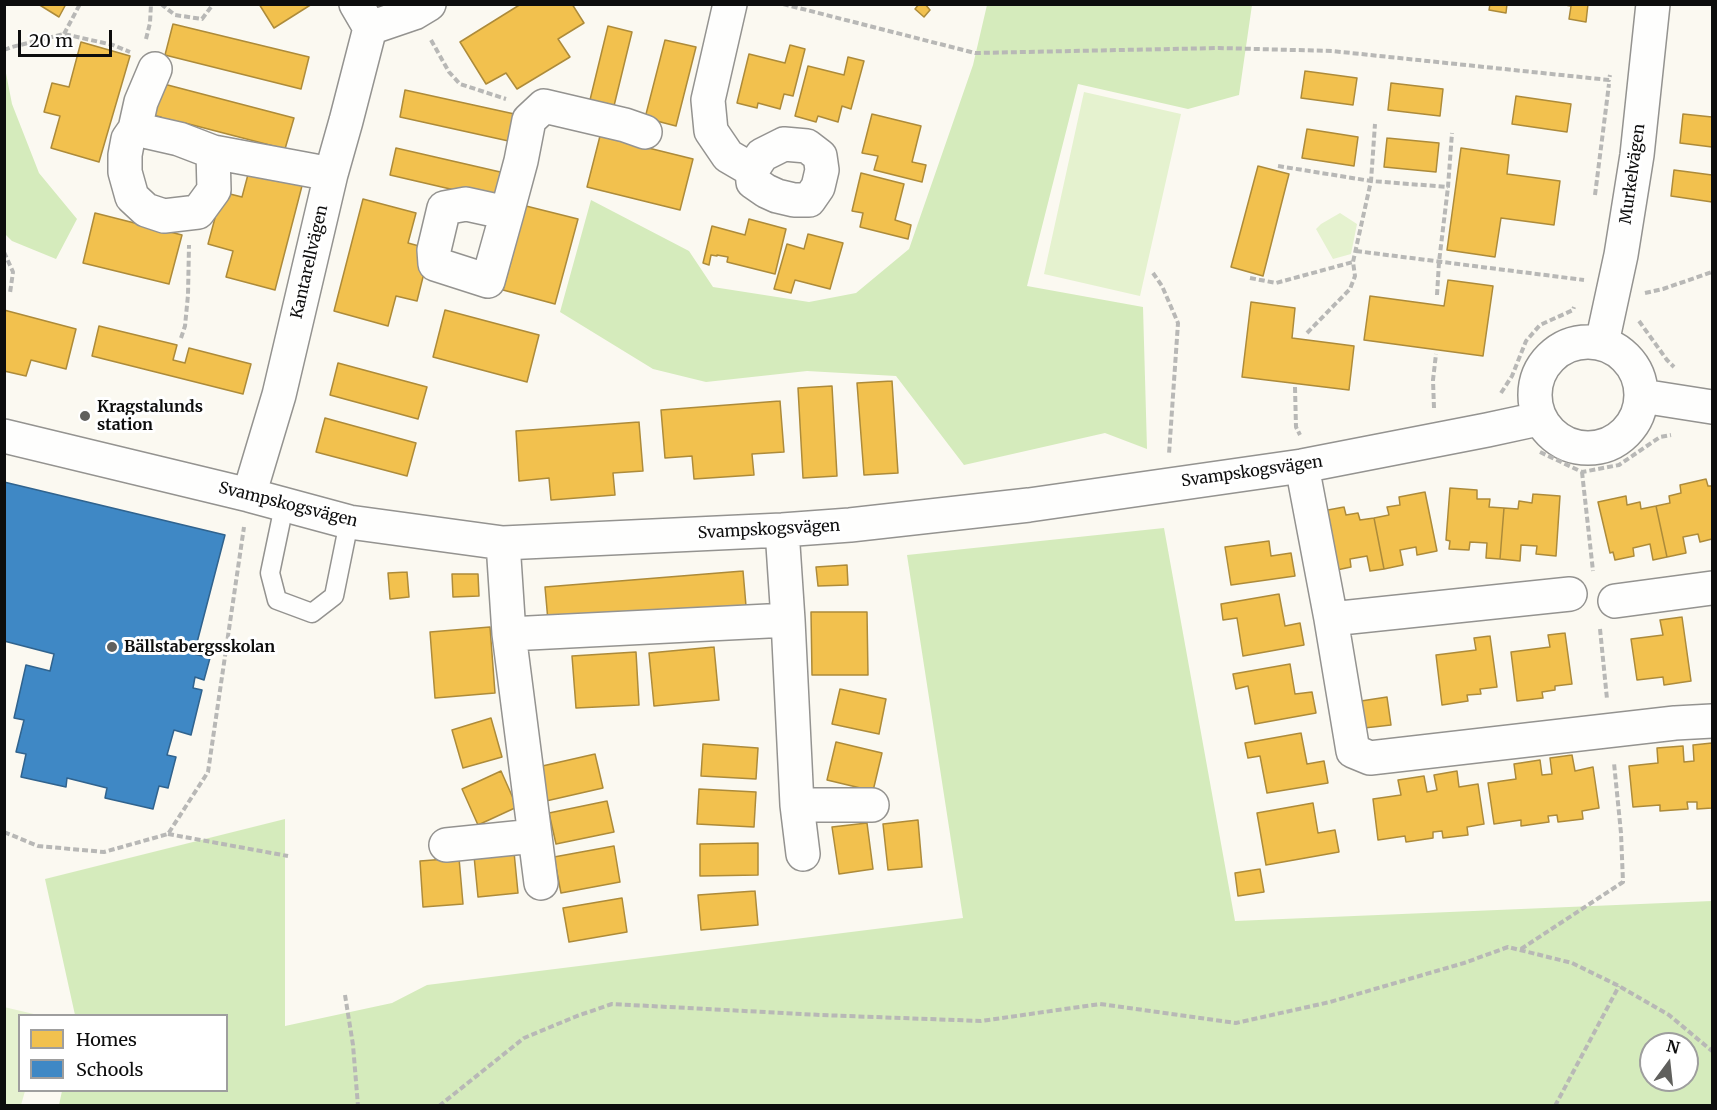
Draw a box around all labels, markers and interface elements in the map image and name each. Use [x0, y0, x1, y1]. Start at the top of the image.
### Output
scale bar [21, 18, 116, 56]
text: 20 m [29, 29, 73, 52]
street label: Murkelvägen [1616, 123, 1650, 225]
street label: Kantarellvägen [288, 203, 332, 321]
place label: Kragstalunds station [97, 397, 203, 435]
marker: Kragstalunds station [78, 409, 92, 423]
street label: Svampskogsvägen [1180, 453, 1324, 491]
street label: Svampskogsvägen [217, 478, 359, 532]
street label: Svampskogsvägen [697, 517, 841, 543]
place label: Bällstabergsskolan [124, 637, 275, 657]
marker: Bällstabergsskolan [105, 640, 119, 654]
legend [18, 1014, 228, 1092]
text: Homes [76, 1028, 137, 1051]
north arrow [1639, 1032, 1699, 1092]
text: N [1664, 1035, 1682, 1058]
text: Schools [76, 1058, 143, 1081]

